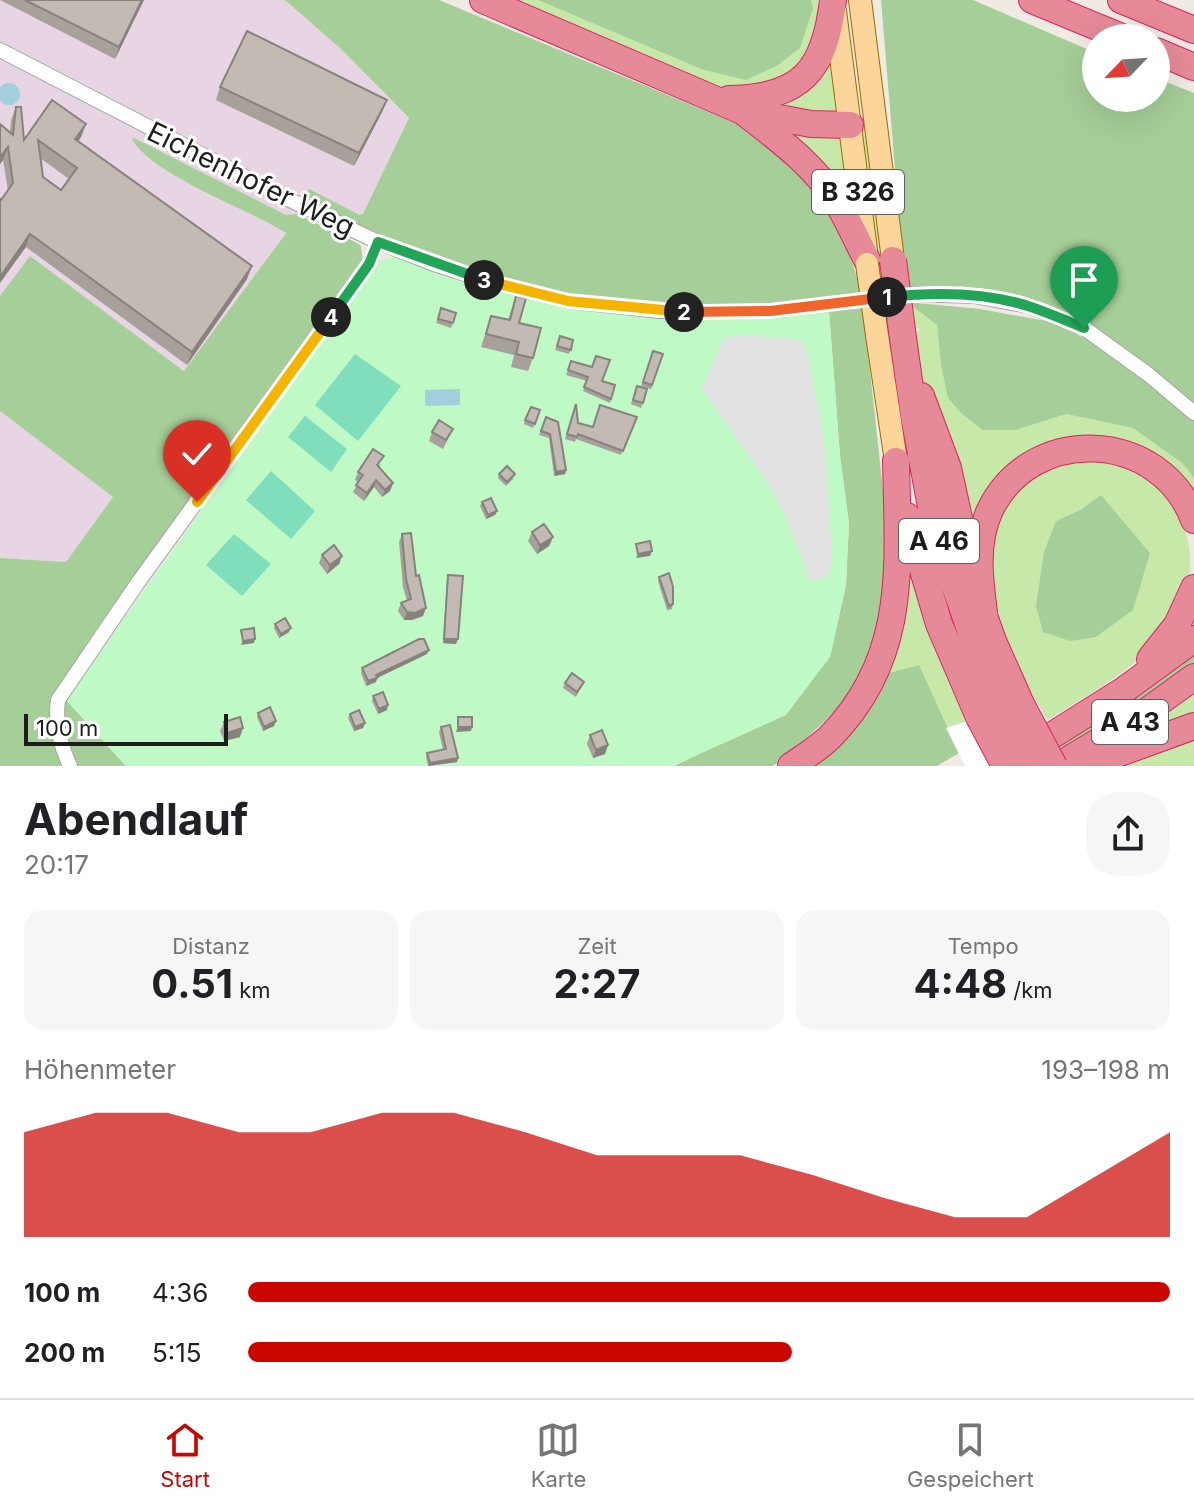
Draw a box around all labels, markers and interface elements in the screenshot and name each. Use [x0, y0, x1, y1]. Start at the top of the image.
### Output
north arrow [1082, 24, 1170, 112]
map controls [1082, 24, 1170, 112]
street label: Eichenhofer Weg [142, 114, 360, 244]
road number: B 326 [812, 170, 904, 214]
pin [1050, 246, 1118, 328]
icon: arrive [1062, 258, 1106, 302]
pin: 3 [464, 260, 504, 300]
text: 3 [477, 267, 491, 293]
pin: 1 [867, 277, 907, 317]
text: 1 [882, 284, 892, 310]
pin: 2 [664, 292, 704, 332]
pin: 4 [311, 297, 351, 337]
text: 2 [677, 299, 691, 325]
text: 4 [324, 304, 338, 330]
pin [163, 420, 231, 502]
icon: check [175, 432, 219, 476]
road number: A 46 [899, 519, 979, 563]
road number: A 43 [1092, 700, 1168, 744]
scale bar [24, 710, 228, 746]
text: 100 m [36, 715, 98, 741]
text: Abendlauf [24, 792, 248, 846]
button: share [1086, 792, 1170, 876]
text: 20:17 [24, 849, 89, 880]
text: Distanz [172, 933, 250, 959]
text: Zeit [577, 933, 617, 959]
text: Tempo [947, 933, 1019, 959]
text: 0.51 [151, 959, 233, 1008]
text: 2:27 [553, 959, 641, 1008]
text: 4:48 [914, 959, 1007, 1008]
text: km [233, 977, 271, 1003]
text: /km [1007, 977, 1052, 1003]
text: Höhenmeter [24, 1054, 176, 1085]
text: 193–198 m [1041, 1054, 1170, 1085]
text: 100 m [24, 1277, 100, 1308]
text: 4:36 [152, 1277, 208, 1308]
text: 200 m [24, 1337, 105, 1368]
text: 5:15 [152, 1337, 202, 1368]
tab: Start [160, 1418, 210, 1492]
tab: Karte [531, 1418, 586, 1492]
tab: Gespeichert [907, 1418, 1034, 1492]

